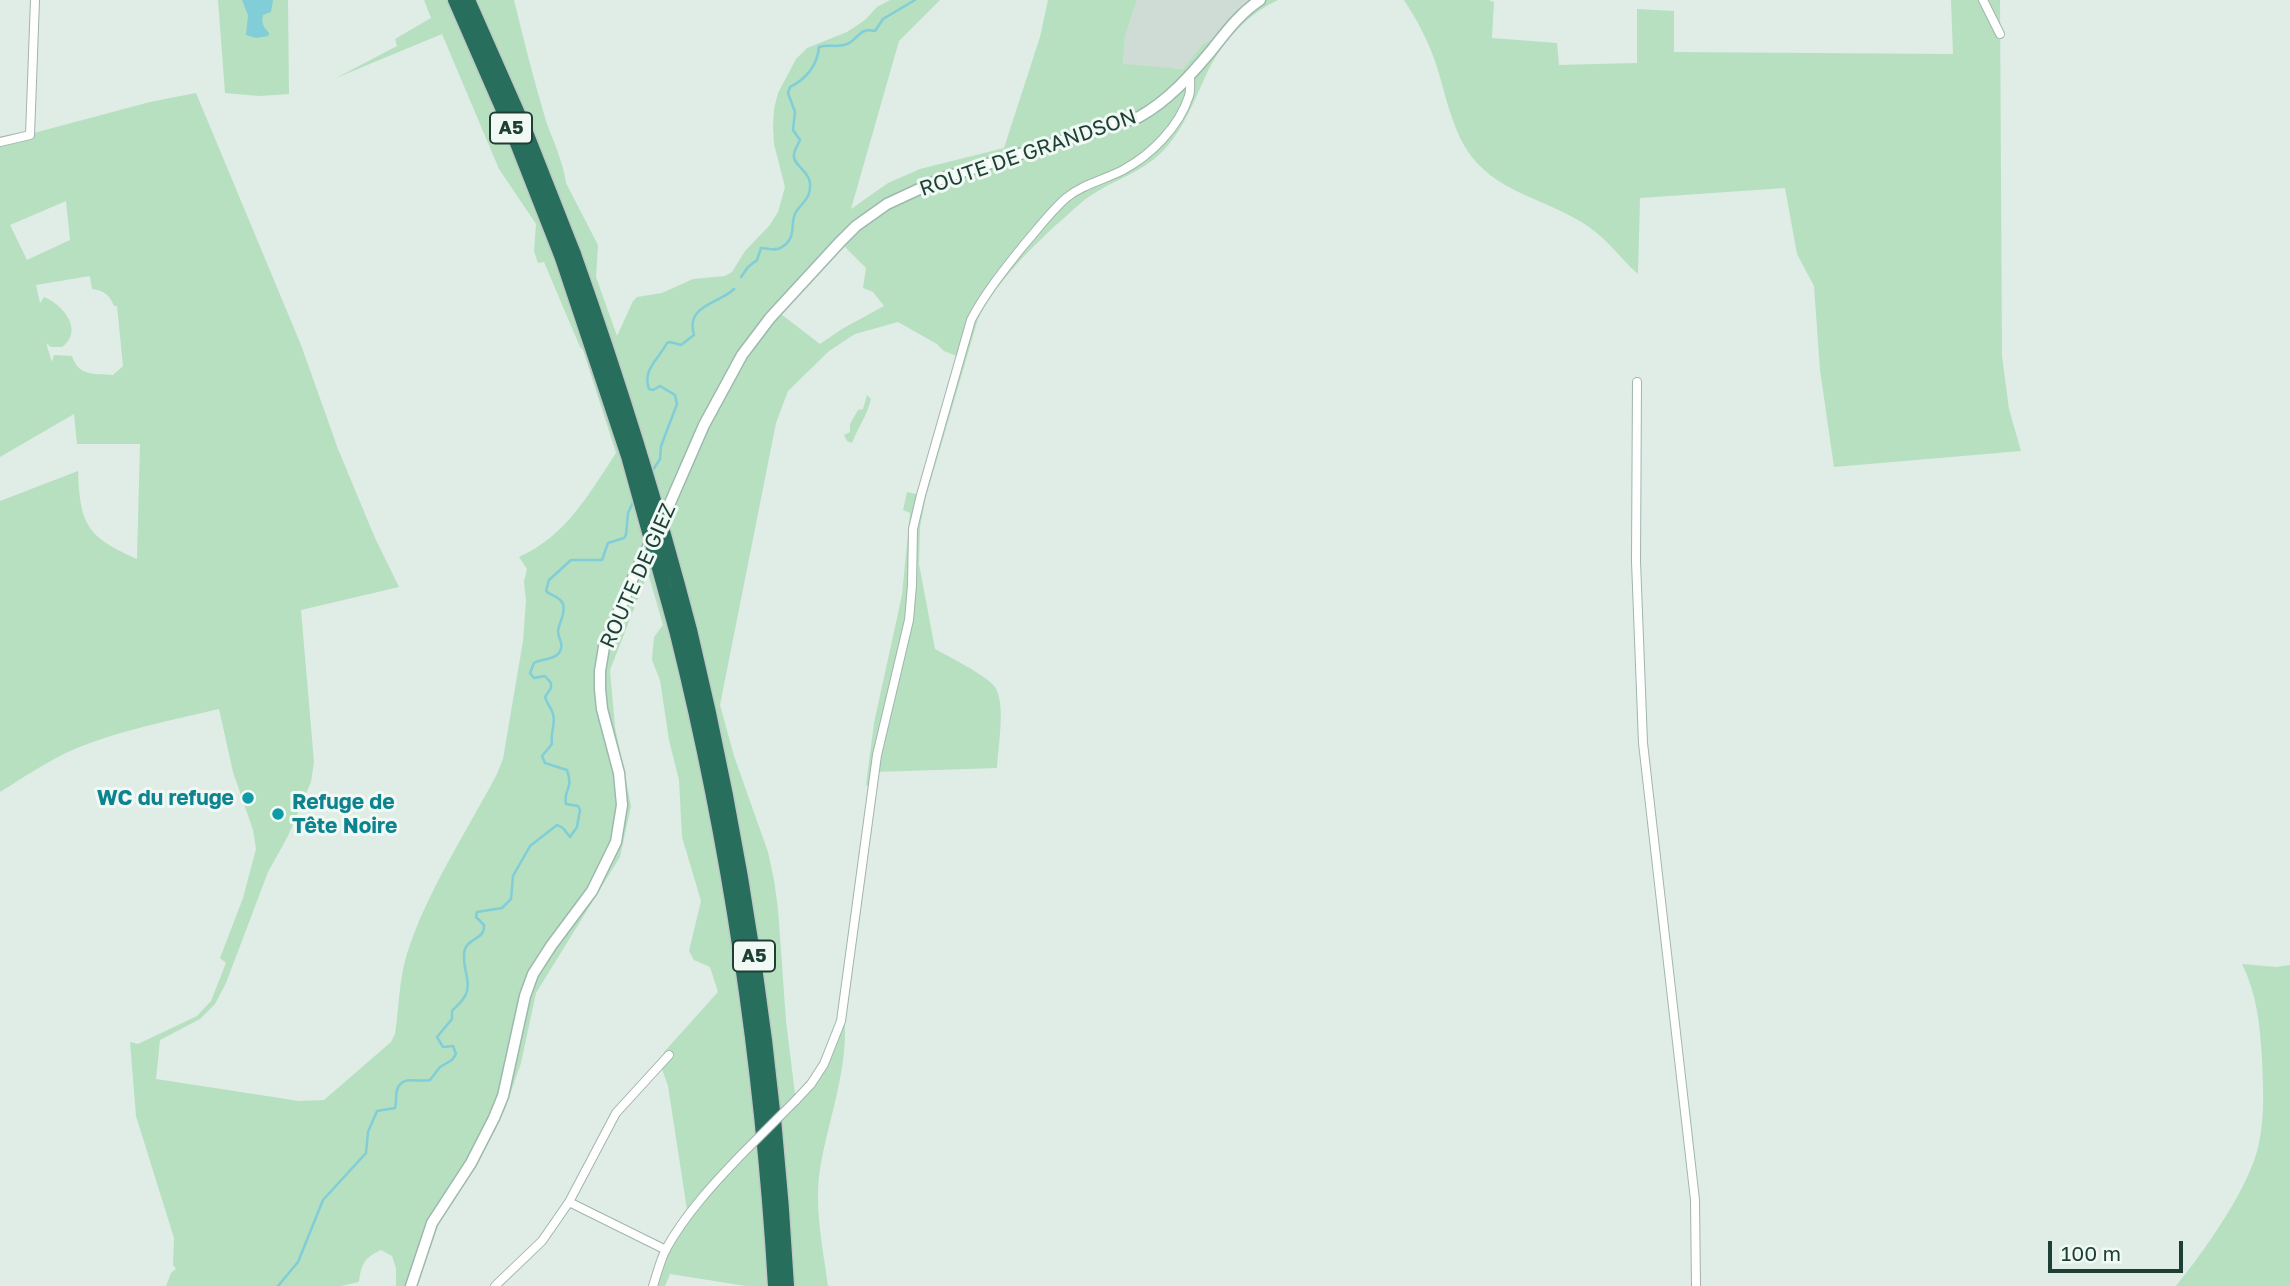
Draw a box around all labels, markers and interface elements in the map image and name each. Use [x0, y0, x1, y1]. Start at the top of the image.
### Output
street label: ROUTE DE GRANDSON [916, 104, 1140, 202]
road number: A5 [490, 112, 532, 144]
street label: ROUTE DE GIEZ [595, 500, 681, 652]
place label: WC du refuge [97, 785, 234, 811]
place label: Refuge de Tête Noire [292, 789, 397, 839]
marker: WC du refuge [240, 790, 256, 806]
marker: Refuge de Tête Noire [270, 806, 286, 822]
road number: A5 [733, 940, 775, 972]
scale bar [2052, 1226, 2187, 1270]
text: 100 m [2061, 1240, 2121, 1266]

